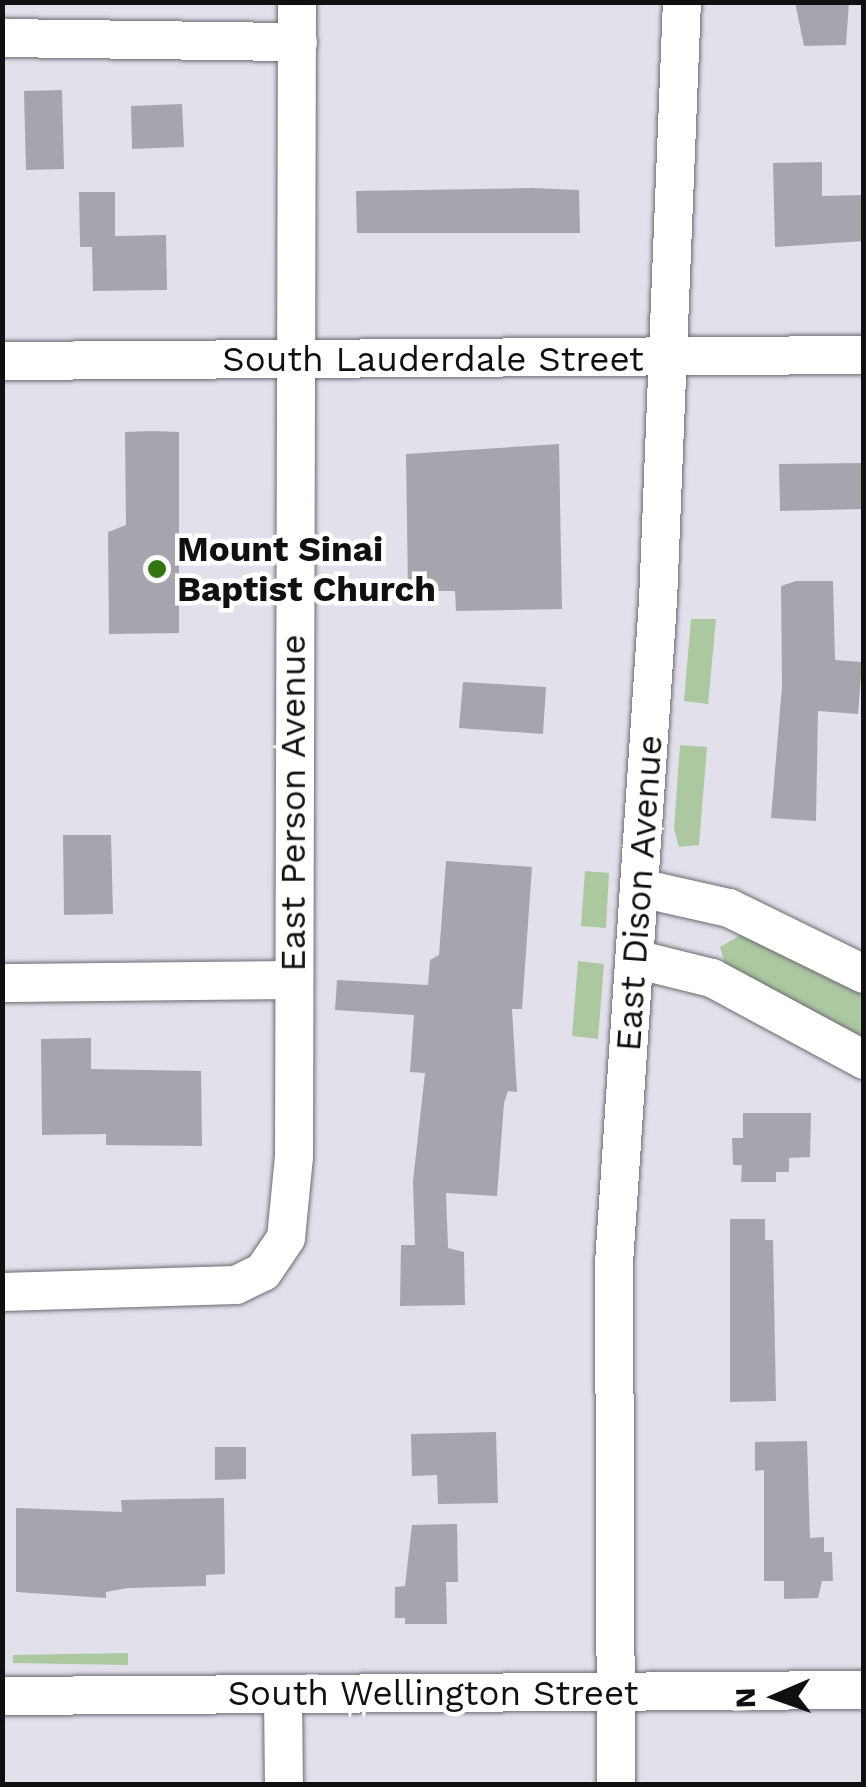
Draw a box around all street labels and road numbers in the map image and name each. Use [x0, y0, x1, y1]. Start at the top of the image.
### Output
street label: South Lauderdale Street [222, 338, 644, 380]
street label: East Person Avenue [272, 634, 314, 972]
street label: East Dison Avenue [607, 733, 671, 1053]
street label: South Wellington Street [227, 1672, 639, 1714]

